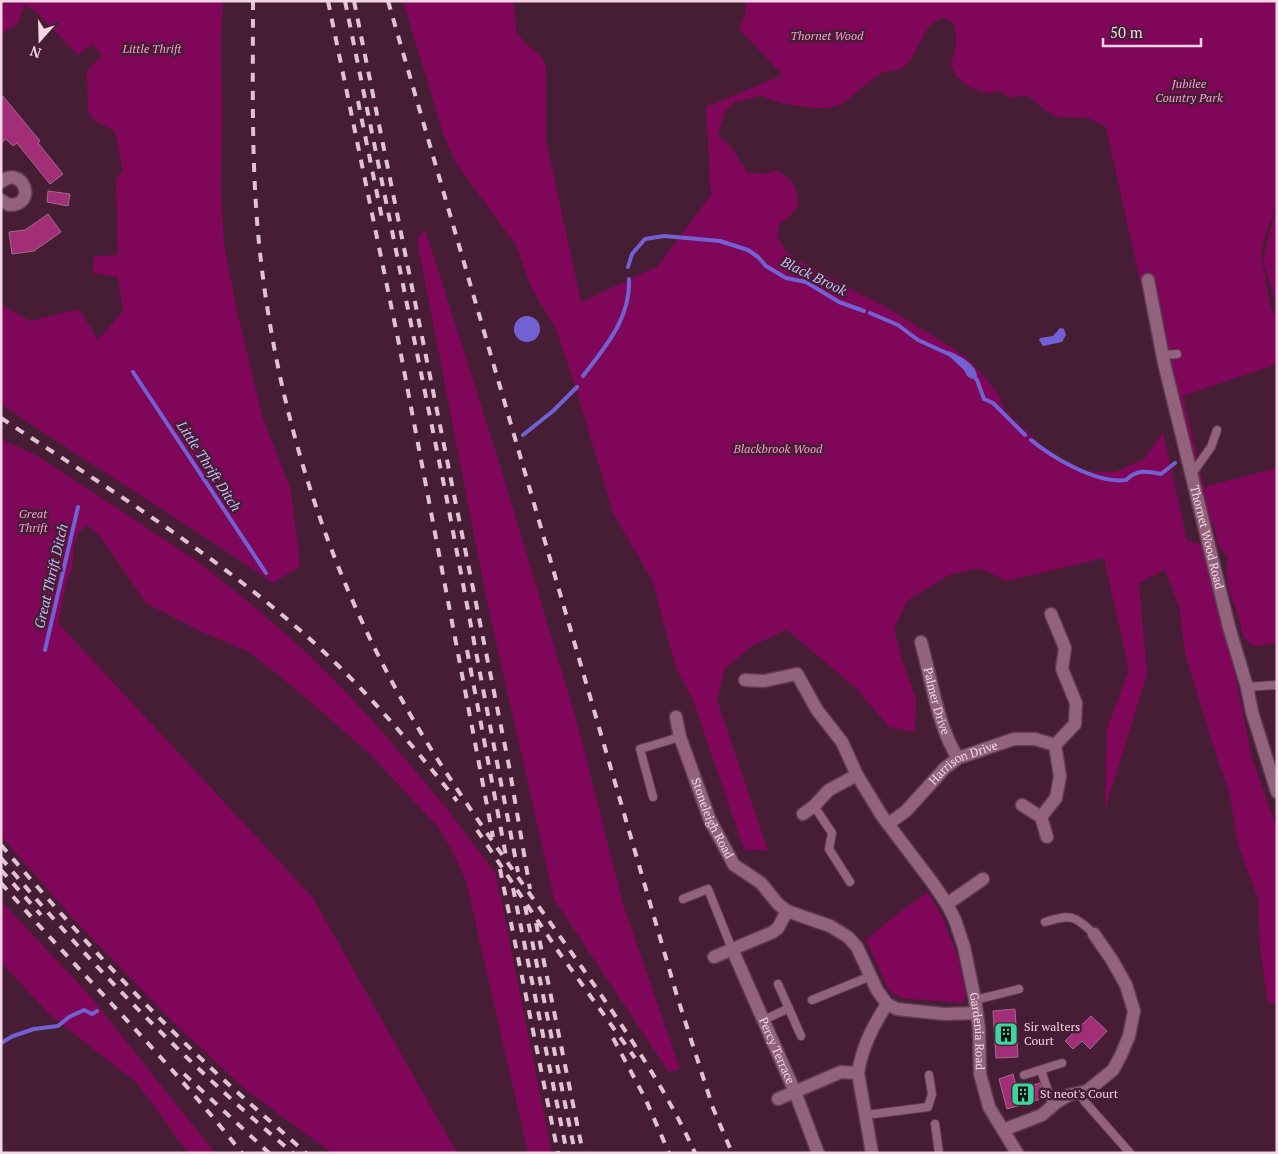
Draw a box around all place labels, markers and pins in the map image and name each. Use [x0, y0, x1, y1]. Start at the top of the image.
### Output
place label: Sir walters Court [1024, 1019, 1080, 1048]
building icon: Sir walters Court [993, 1021, 1019, 1047]
building icon: St neot's Court [1010, 1081, 1036, 1107]
place label: St neot's Court [1040, 1086, 1119, 1101]

